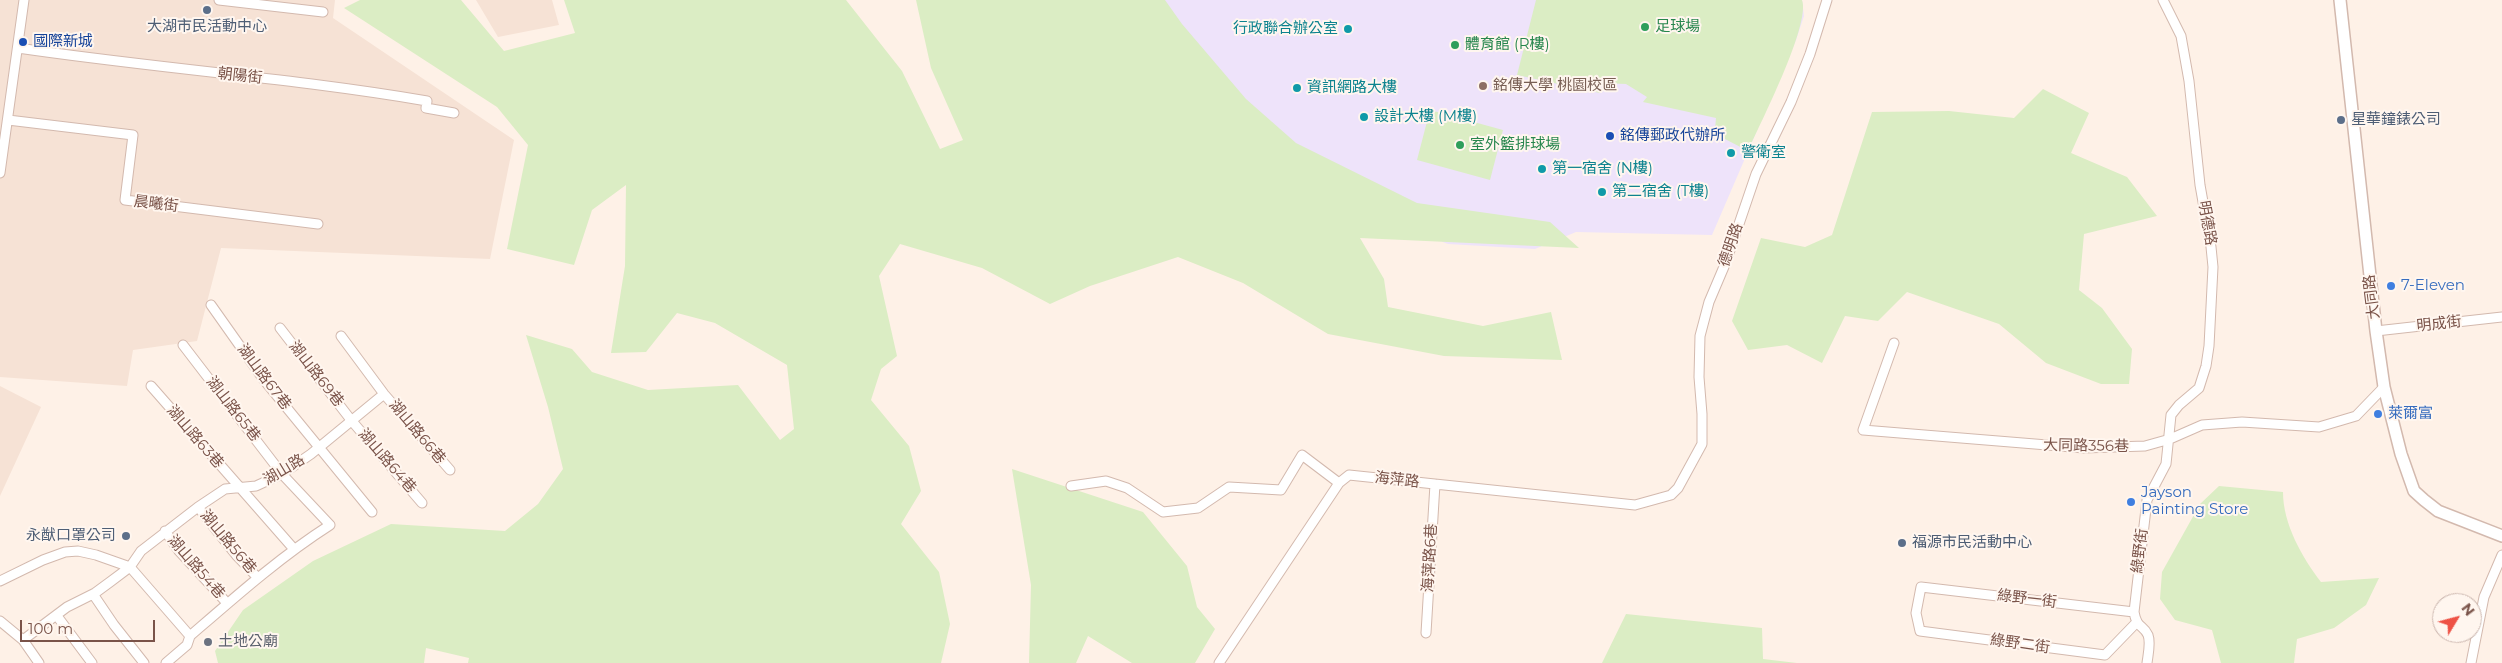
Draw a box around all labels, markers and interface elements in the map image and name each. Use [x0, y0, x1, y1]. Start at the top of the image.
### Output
marker: 大湖市民活動中心 [201, 4, 213, 16]
place label: 大湖市民活動中心 [147, 18, 267, 36]
place label: 足球場 [1655, 18, 1700, 36]
place label: 行政聯合辦公室 [1233, 20, 1338, 38]
marker: 足球場 [1639, 21, 1651, 33]
marker: 行政聯合辦公室 [1342, 23, 1354, 35]
place label: 國際新城 [33, 33, 93, 51]
marker: 國際新城 [17, 36, 29, 48]
place label: 體育館 (R樓) [1465, 36, 1550, 54]
marker: 體育館 (R樓) [1449, 39, 1461, 51]
street label: 朝陽街 [217, 65, 263, 87]
place label: 銘傳大學 桃園校區 [1493, 77, 1617, 95]
place label: 資訊網路大樓 [1307, 79, 1397, 97]
marker: 銘傳大學 桃園校區 [1477, 80, 1489, 92]
marker: 資訊網路大樓 [1291, 82, 1303, 94]
place label: 設計大樓 (M樓) [1374, 108, 1477, 126]
marker: 設計大樓 (M樓) [1358, 111, 1370, 123]
place label: 星華鐘錶公司 [2351, 111, 2441, 129]
marker: 星華鐘錶公司 [2335, 114, 2347, 126]
place label: 銘傳郵政代辦所 [1620, 127, 1725, 145]
marker: 銘傳郵政代辦所 [1604, 130, 1616, 142]
place label: 室外籃排球場 [1470, 136, 1560, 154]
marker: 室外籃排球場 [1454, 139, 1466, 151]
place label: 警衛室 [1741, 144, 1786, 162]
marker: 警衛室 [1725, 147, 1737, 159]
place label: 第一宿舍 (N樓) [1552, 160, 1653, 178]
marker: 第一宿舍 (N樓) [1536, 163, 1548, 175]
place label: 第二宿舍 (T樓) [1612, 183, 1709, 201]
marker: 第二宿舍 (T樓) [1596, 186, 1608, 198]
street label: 晨曦街 [133, 192, 179, 216]
street label: 明德路 [2194, 199, 2220, 247]
street label: 德明路 [1715, 221, 1747, 269]
street label: 大同路 [2360, 274, 2384, 320]
place label: 7-Eleven [2401, 277, 2465, 295]
marker: 7-Eleven [2385, 280, 2397, 292]
street label: 明成街 [2416, 313, 2462, 335]
street label: 湖山路69巷 [285, 338, 347, 410]
street label: 湖山路67巷 [233, 340, 295, 414]
street label: 湖山路65巷 [202, 373, 264, 445]
street label: 湖山路66巷 [385, 396, 449, 468]
street label: 湖山路63巷 [163, 402, 227, 472]
place label: 萊爾富 [2388, 405, 2433, 423]
marker: 萊爾富 [2372, 408, 2384, 420]
street label: 湖山路64巷 [354, 425, 420, 497]
street label: 大同路356巷 [2043, 436, 2129, 456]
street label: 湖山路 [260, 451, 308, 489]
street label: 海萍路 [1374, 469, 1420, 491]
place label: Jayson Painting Store [2141, 484, 2248, 519]
marker: Jayson Painting Store [2125, 496, 2137, 508]
street label: 湖山路56巷 [196, 506, 260, 578]
street label: 海萍路6巷 [1419, 523, 1441, 593]
place label: 永猷口罩公司 [26, 527, 116, 545]
street label: 綠野街 [2128, 528, 2152, 574]
marker: 永猷口罩公司 [120, 530, 132, 542]
street label: 湖山路54巷 [163, 532, 229, 602]
place label: 福源市民活動中心 [1912, 534, 2032, 552]
marker: 福源市民活動中心 [1896, 537, 1908, 549]
street label: 綠野一街 [1996, 586, 2058, 612]
north arrow [2432, 593, 2482, 643]
text: N [2458, 600, 2479, 620]
scale bar [22, 610, 158, 642]
text: 100 m [28, 619, 73, 638]
street label: 綠野二街 [1989, 631, 2051, 657]
place label: 土地公廟 [218, 633, 278, 651]
marker: 土地公廟 [202, 636, 214, 648]

